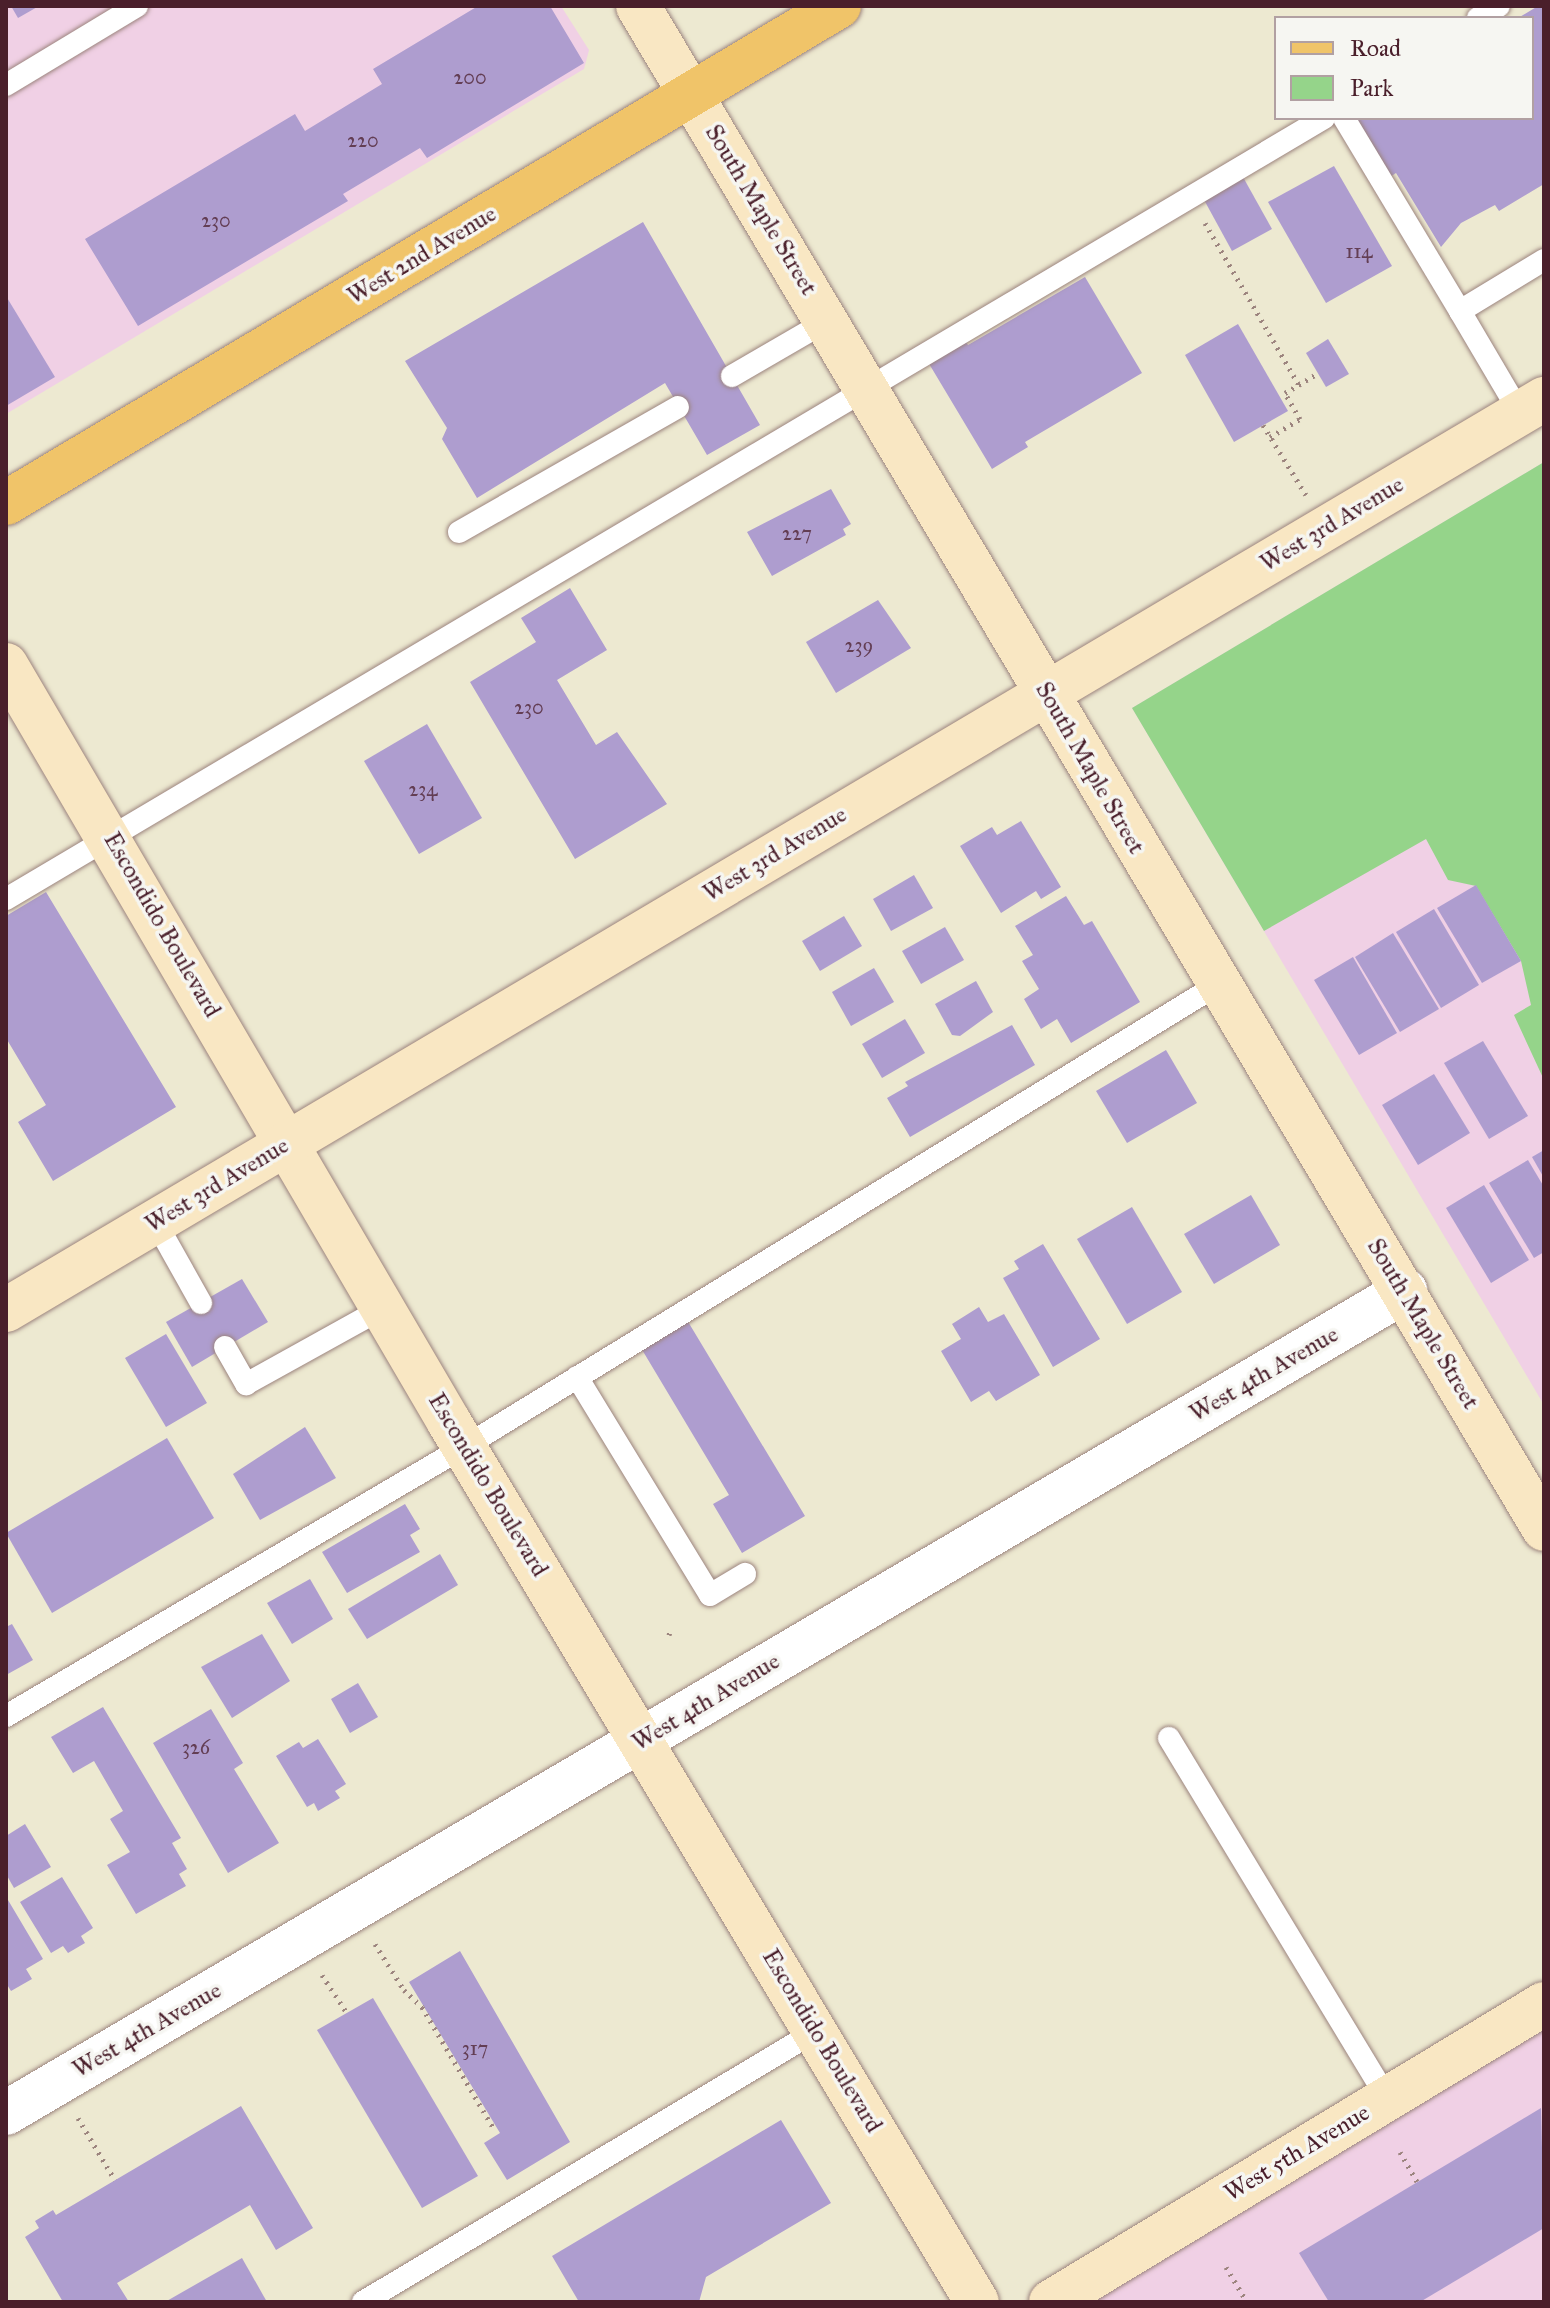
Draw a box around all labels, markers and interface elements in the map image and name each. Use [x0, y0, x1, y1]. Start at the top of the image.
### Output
legend [1274, 16, 1534, 120]
text: Road [1350, 33, 1401, 63]
house number: 200 [453, 65, 487, 89]
text: Park [1350, 73, 1393, 103]
street label: South Maple Street [699, 120, 823, 300]
house number: 220 [347, 128, 379, 152]
street label: West 2nd Avenue [342, 199, 502, 311]
house number: 230 [201, 208, 231, 232]
house number: 114 [1346, 239, 1372, 263]
street label: West 3rd Avenue [1255, 470, 1409, 578]
house number: 227 [782, 521, 812, 545]
house number: 239 [845, 633, 873, 657]
street label: South Maple Street [1029, 677, 1151, 859]
house number: 230 [514, 695, 544, 719]
house number: 234 [408, 777, 438, 801]
street label: West 3rd Avenue [698, 800, 852, 908]
street label: Escondido Boulevard [97, 827, 227, 1023]
street label: West 3rd Avenue [140, 1131, 294, 1239]
street label: South Maple Street [1361, 1234, 1485, 1414]
street label: West 4th Avenue [1185, 1320, 1343, 1428]
street label: Escondido Boulevard [422, 1388, 554, 1582]
street label: West 4th Avenue [627, 1647, 785, 1757]
house number: 326 [182, 1735, 210, 1759]
street label: Escondido Boulevard [756, 1944, 888, 2138]
street label: West 4th Avenue [68, 1976, 226, 2084]
house number: 317 [462, 2036, 488, 2060]
street label: West 5th Avenue [1219, 2098, 1375, 2208]

